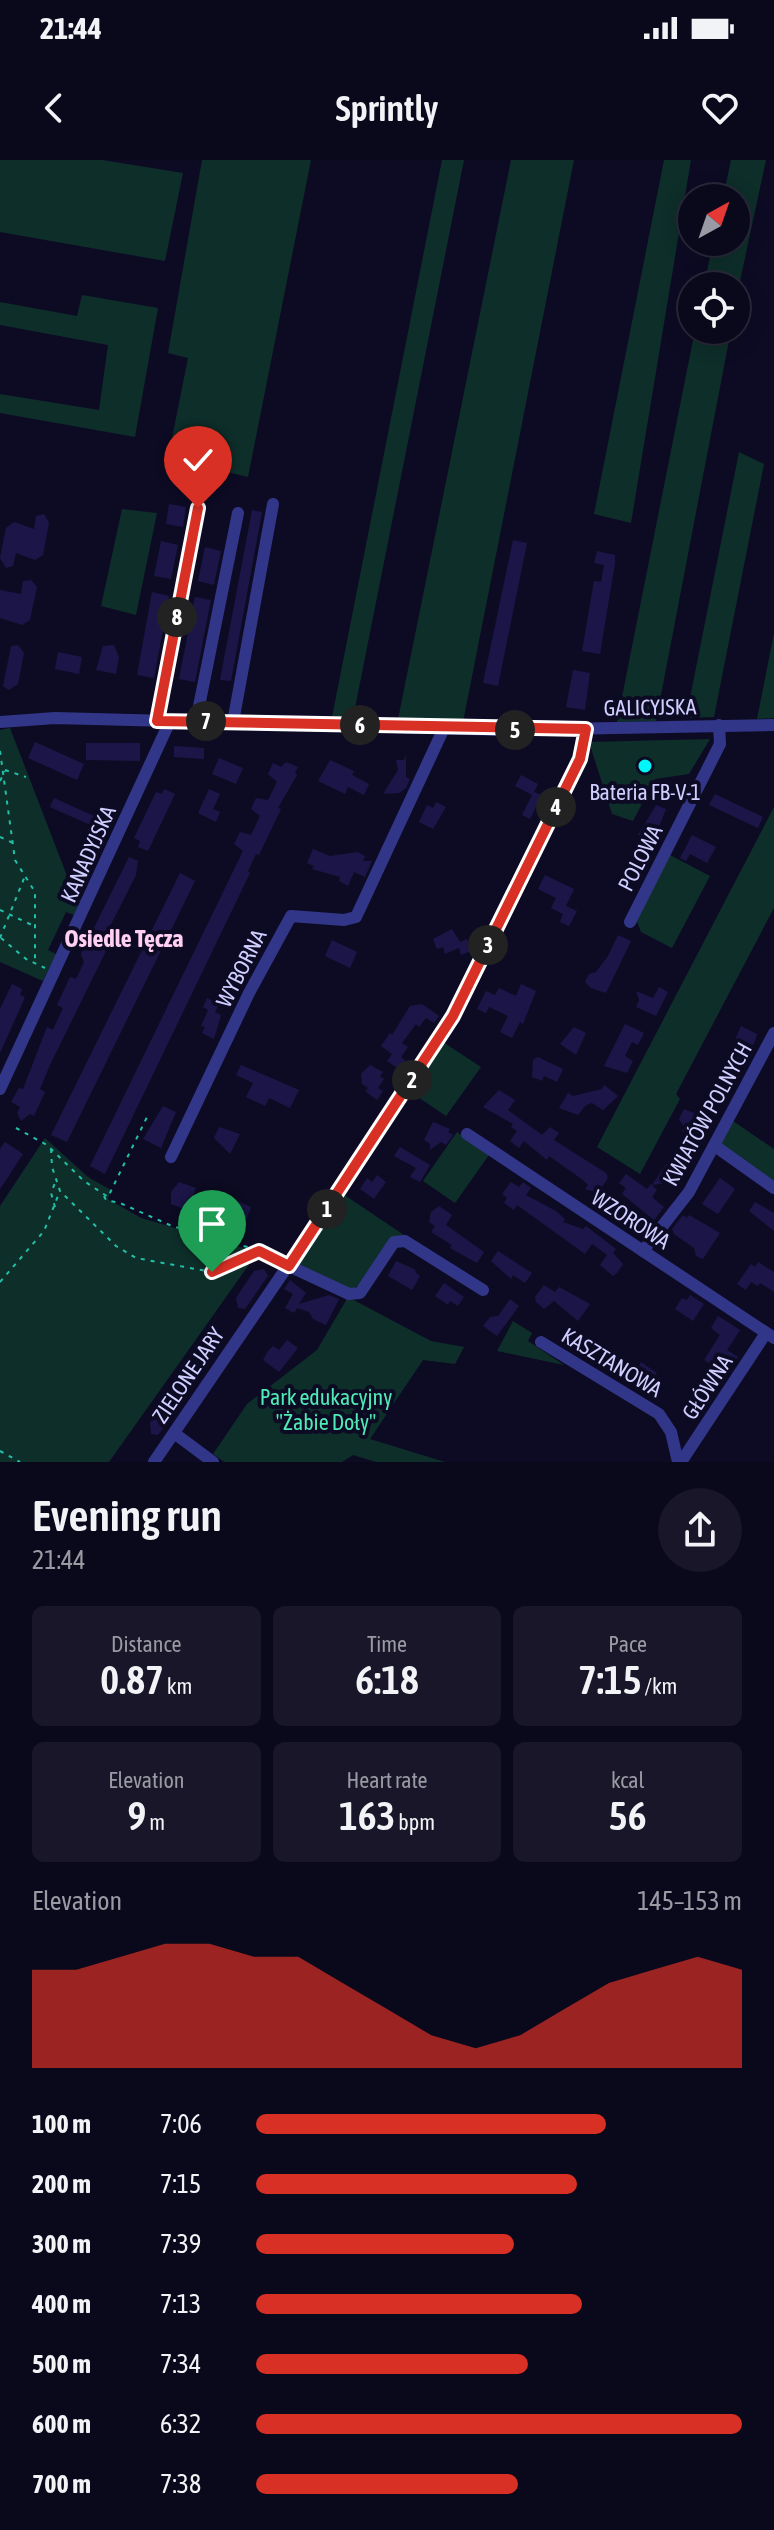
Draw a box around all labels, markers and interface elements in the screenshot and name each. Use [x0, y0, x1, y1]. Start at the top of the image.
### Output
text: 21:44 [40, 11, 102, 45]
icon: back [32, 86, 76, 130]
icon: heart [698, 86, 742, 130]
text: Sprintly [336, 87, 438, 129]
north arrow [678, 184, 750, 256]
map controls [678, 184, 750, 344]
button: locate [678, 272, 750, 344]
pin [164, 426, 232, 508]
icon: check [176, 438, 220, 482]
pin: 8 [157, 597, 197, 637]
text: 8 [172, 604, 182, 630]
street label: GALICYJSKA [603, 693, 697, 721]
pin: 7 [186, 701, 226, 741]
pin: 6 [340, 705, 380, 745]
text: 7 [201, 708, 211, 734]
pin: 5 [495, 710, 535, 750]
text: 6 [355, 712, 365, 738]
text: 5 [510, 717, 520, 743]
marker: Bateria FB-V-1 [636, 757, 654, 775]
place label: Bateria FB-V-1 [589, 779, 701, 805]
pin: 4 [536, 787, 576, 827]
text: 4 [551, 794, 561, 820]
street label: KANADYJSKA [55, 801, 121, 906]
street label: POLOWA [612, 820, 668, 895]
district label: Osiedle Tęcza [64, 925, 184, 952]
street label: WYBORNA [210, 925, 272, 1011]
pin: 3 [468, 925, 508, 965]
text: 3 [483, 932, 493, 958]
street label: KWIATÓW POLNYCH [657, 1038, 757, 1190]
pin: 2 [392, 1060, 432, 1100]
text: 2 [407, 1067, 417, 1093]
street label: WZOROWA [587, 1184, 675, 1254]
pin: 1 [307, 1189, 347, 1229]
pin [178, 1190, 246, 1272]
text: 1 [322, 1196, 332, 1222]
icon: arrive [190, 1202, 234, 1246]
street label: ZIELONE JARY [147, 1322, 230, 1428]
street label: KASZTANOWA [557, 1322, 667, 1402]
street label: GŁÓWNA [676, 1350, 738, 1424]
park label: Park edukacyjny "Żabie Doły" [260, 1384, 392, 1435]
button: share [658, 1488, 742, 1572]
text: Evening run [32, 1490, 222, 1540]
text: 21:44 [32, 1545, 86, 1575]
text: Distance [111, 1631, 182, 1657]
text: Time [367, 1631, 407, 1657]
text: Pace [608, 1631, 647, 1657]
text: 0.87 [100, 1657, 164, 1702]
text: 6:18 [355, 1657, 419, 1702]
text: 7:15 [578, 1657, 641, 1702]
text: km [164, 1673, 192, 1699]
text: /km [641, 1673, 677, 1699]
text: Elevation [108, 1767, 184, 1793]
text: Heart rate [346, 1767, 428, 1793]
text: kcal [611, 1767, 644, 1793]
text: 9 [127, 1793, 146, 1838]
text: 163 [339, 1793, 395, 1838]
text: 56 [609, 1793, 646, 1838]
text: m [146, 1809, 165, 1835]
text: bpm [395, 1809, 435, 1835]
text: Elevation [32, 1886, 122, 1916]
text: 145–153 m [637, 1886, 742, 1916]
text: 100 m [32, 2109, 91, 2139]
text: 7:06 [160, 2109, 202, 2139]
text: 200 m [32, 2169, 91, 2199]
text: 7:15 [160, 2169, 201, 2199]
text: 300 m [32, 2229, 91, 2259]
text: 7:39 [160, 2229, 201, 2259]
text: 400 m [32, 2289, 91, 2319]
text: 7:13 [160, 2289, 201, 2319]
text: 500 m [32, 2349, 91, 2379]
text: 7:34 [160, 2349, 201, 2379]
text: 600 m [32, 2409, 91, 2439]
text: 6:32 [160, 2409, 201, 2439]
text: 700 m [32, 2469, 91, 2499]
text: 7:38 [160, 2469, 201, 2499]

